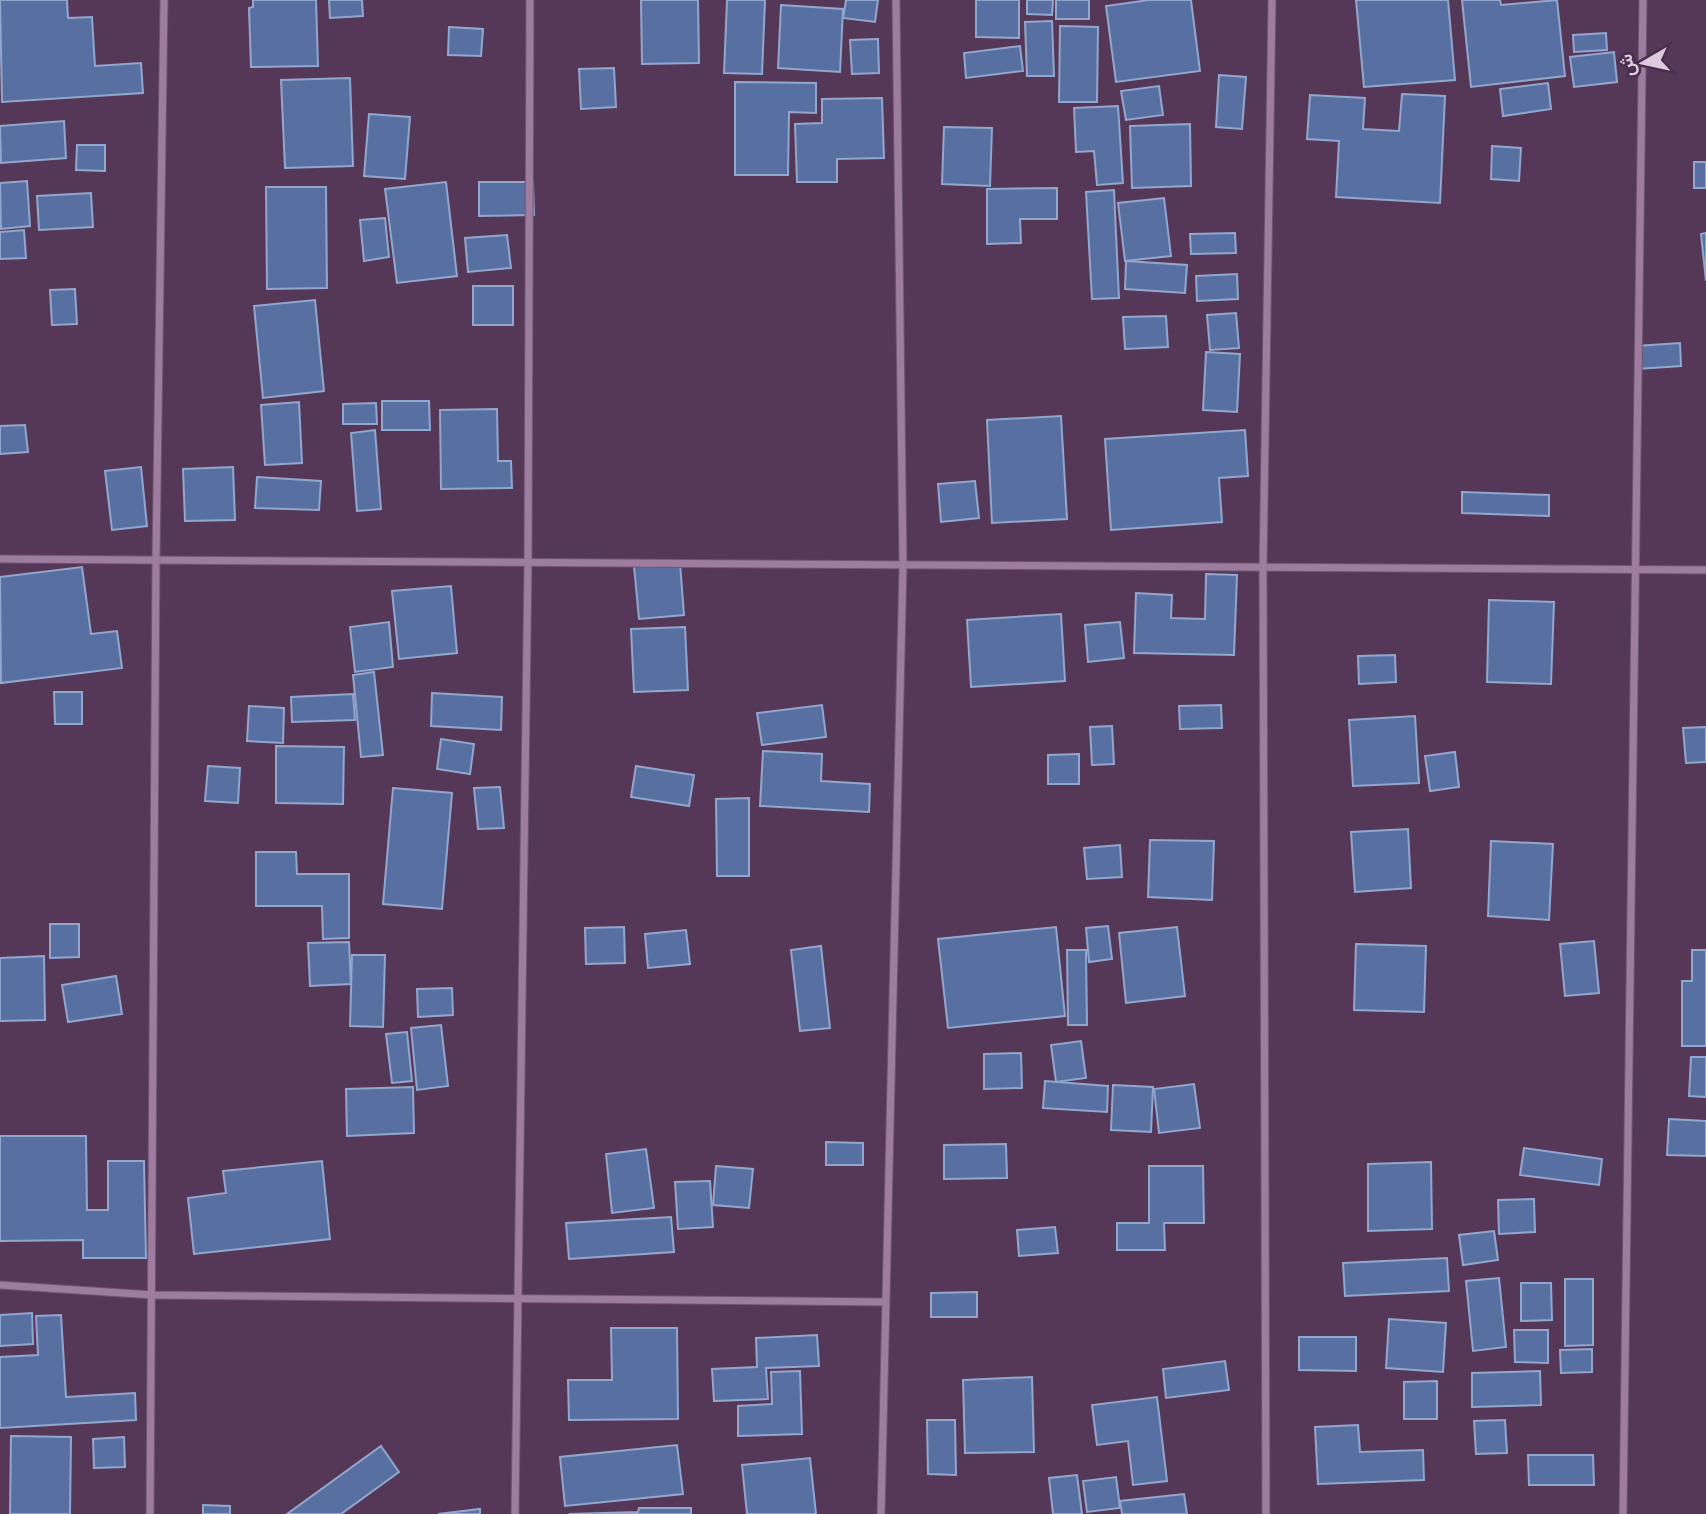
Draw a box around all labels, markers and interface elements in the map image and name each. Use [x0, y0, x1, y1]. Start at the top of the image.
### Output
north arrow [1608, 28, 1678, 98]
text: ش [1612, 52, 1641, 79]

